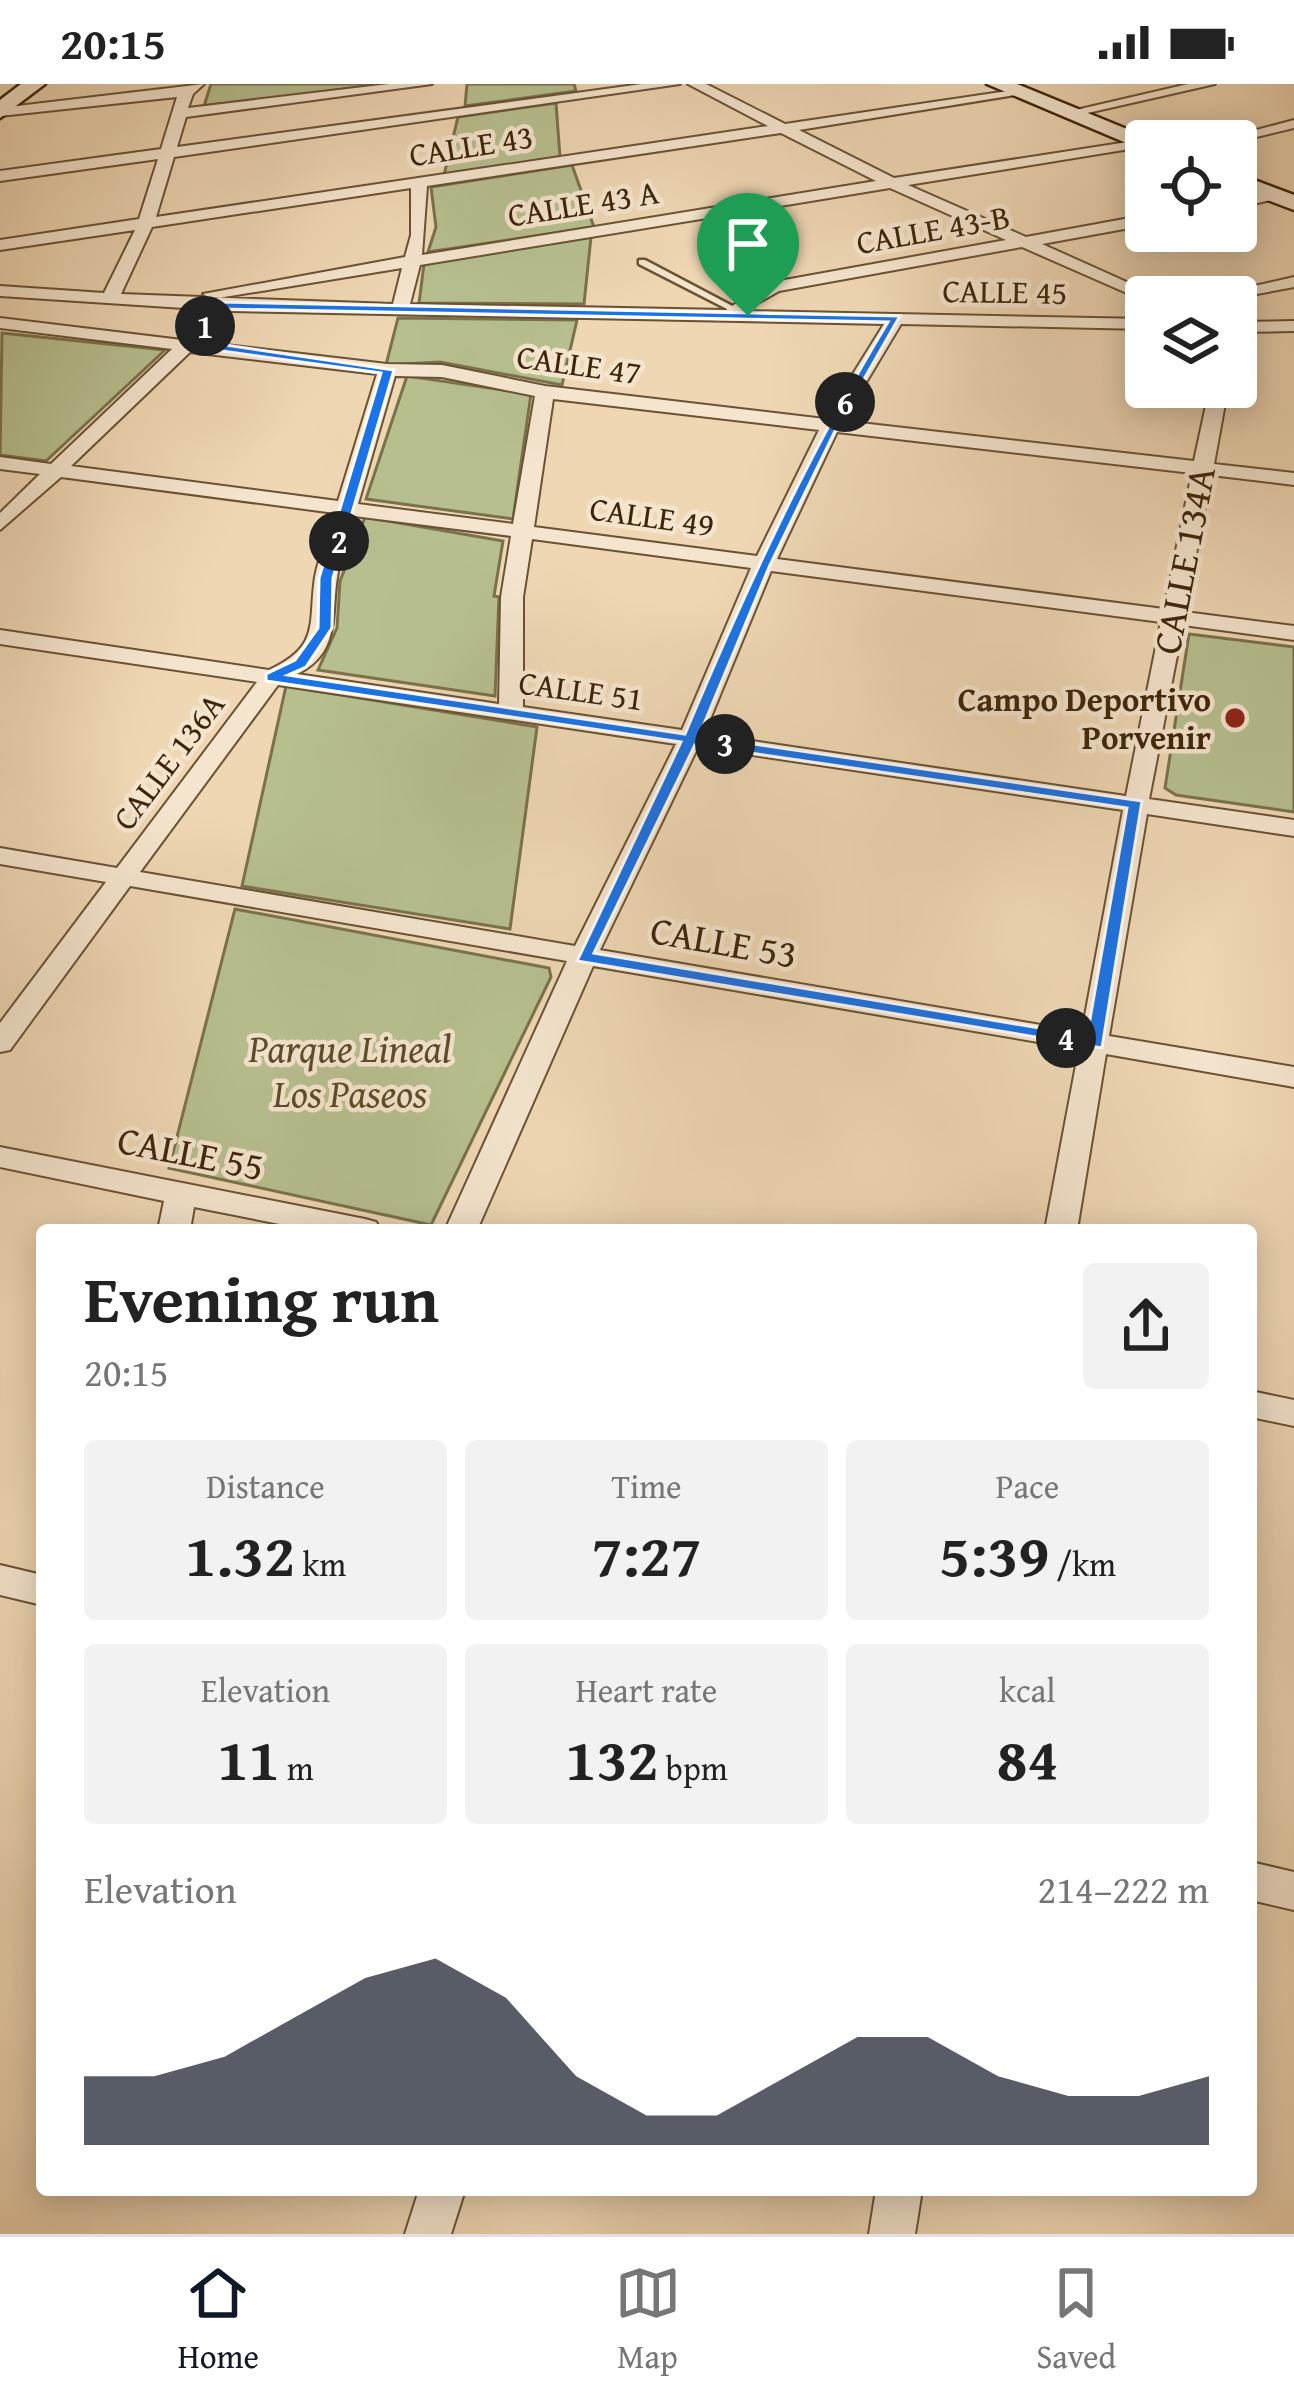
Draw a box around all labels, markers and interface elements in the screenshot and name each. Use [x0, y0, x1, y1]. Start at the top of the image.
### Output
text: 20:15 [60, 10, 166, 75]
street label: CALLE 43 [406, 112, 536, 178]
map controls [1125, 120, 1257, 408]
button: locate [1125, 120, 1257, 252]
street label: CALLE 43 A [504, 167, 662, 239]
street label: CALLE 43-B [853, 192, 1013, 266]
pin [697, 193, 799, 316]
icon: arrive [715, 211, 781, 277]
street label: CALLE 45 [942, 266, 1068, 316]
button: layers [1125, 276, 1257, 408]
pin: 1 [175, 296, 235, 356]
text: 1 [196, 302, 214, 350]
street label: CALLE 47 [514, 332, 644, 396]
pin: 6 [815, 372, 875, 432]
text: 6 [836, 378, 854, 426]
street label: CALLE 134A [1137, 461, 1229, 659]
street label: CALLE 49 [587, 484, 717, 548]
pin: 2 [309, 511, 369, 571]
text: 2 [330, 517, 348, 565]
street label: CALLE 51 [516, 658, 646, 722]
place label: Campo Deportivo Porvenir [958, 675, 1211, 761]
street label: CALLE 136A [100, 682, 236, 840]
marker: Campo Deportivo Porvenir [1222, 705, 1248, 731]
pin: 3 [695, 714, 755, 774]
text: 3 [716, 720, 734, 768]
street label: CALLE 53 [646, 900, 802, 982]
pin: 4 [1036, 1008, 1096, 1068]
text: 4 [1057, 1014, 1075, 1062]
park label: Parque Lineal Los Paseos [248, 1019, 451, 1121]
street label: CALLE 55 [113, 1110, 269, 1194]
text: Evening run [84, 1249, 439, 1346]
button: share [1083, 1263, 1209, 1389]
text: 20:15 [84, 1343, 169, 1400]
text: Distance [206, 1462, 325, 1510]
text: Time [611, 1462, 682, 1510]
text: Pace [996, 1462, 1059, 1510]
text: 1.32 [185, 1510, 295, 1598]
text: 7:27 [591, 1510, 702, 1598]
text: 5:39 [939, 1510, 1049, 1598]
text: km [295, 1540, 346, 1588]
text: /km [1049, 1540, 1116, 1588]
text: Elevation [201, 1666, 330, 1714]
text: Heart rate [576, 1666, 717, 1714]
text: kcal [999, 1666, 1056, 1714]
text: 11 [217, 1714, 279, 1802]
text: 132 [565, 1714, 659, 1802]
text: 84 [996, 1714, 1059, 1802]
text: m [279, 1744, 314, 1792]
text: bpm [659, 1744, 728, 1792]
text: Elevation [84, 1860, 237, 1917]
text: 214–222 m [1037, 1860, 1209, 1917]
tab: Home [178, 2260, 259, 2380]
tab: Map [615, 2260, 681, 2380]
tab: Saved [1036, 2260, 1116, 2380]

